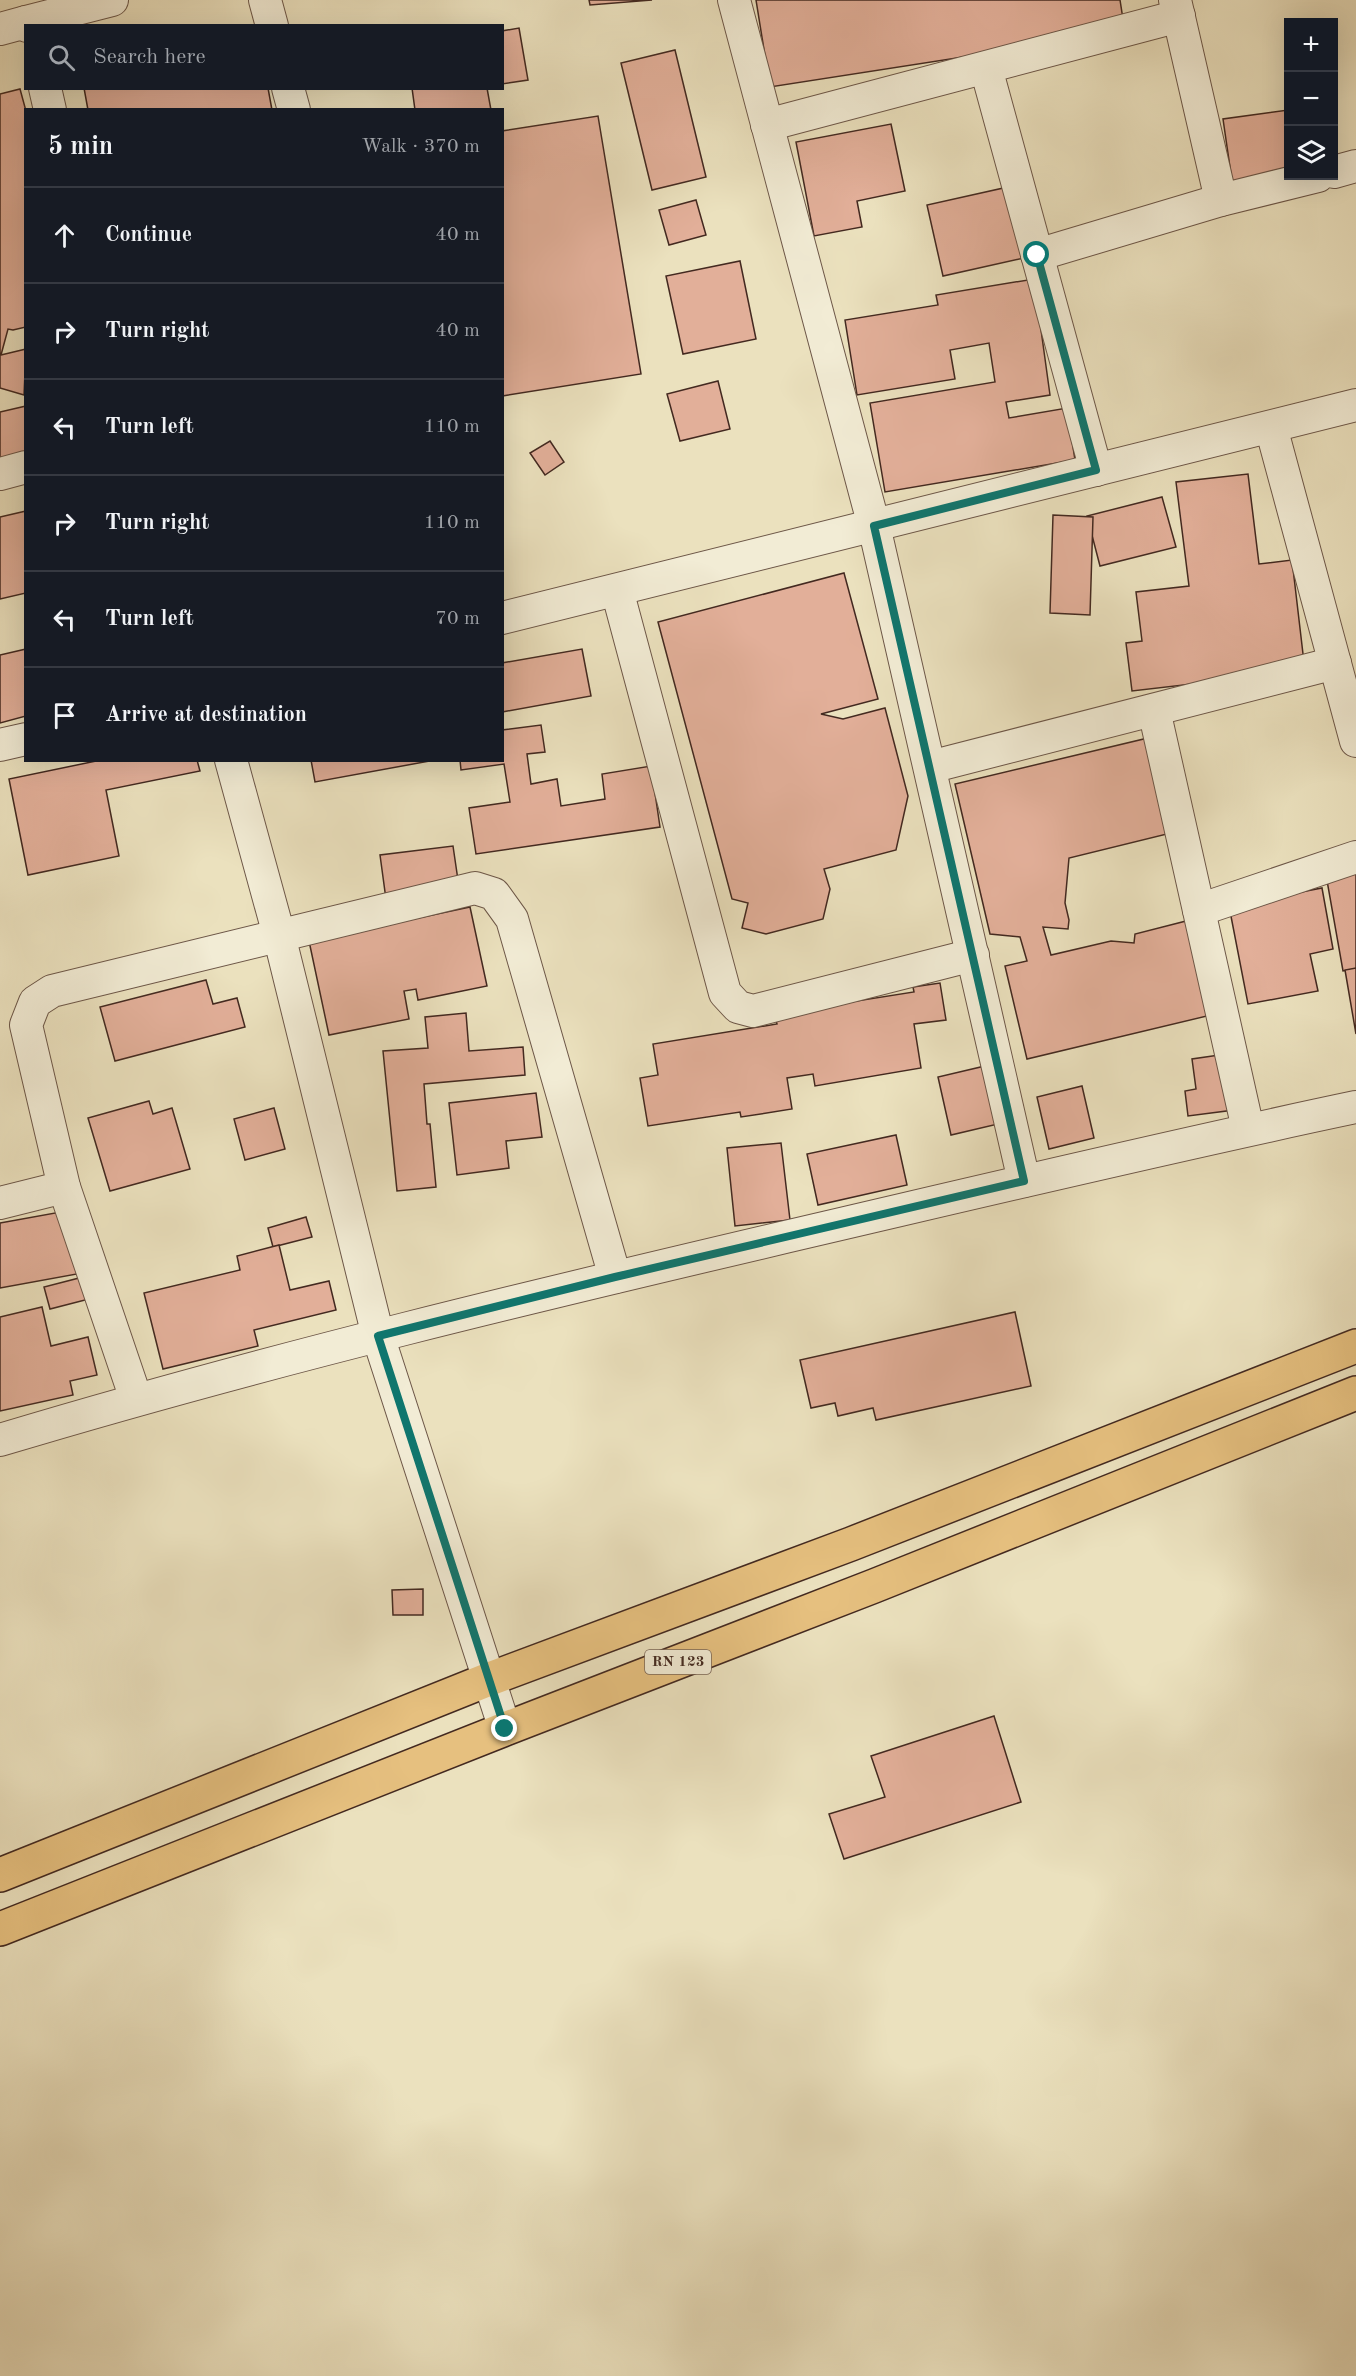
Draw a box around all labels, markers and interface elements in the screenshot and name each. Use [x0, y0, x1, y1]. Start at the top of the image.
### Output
map controls [1284, 18, 1338, 180]
button: + [1284, 18, 1338, 72]
search box [24, 24, 504, 90]
icon: search [45, 41, 78, 74]
text: Search here [93, 46, 206, 68]
button: − [1284, 72, 1338, 126]
button: layers [1284, 126, 1338, 180]
text: 5 min [48, 134, 113, 160]
text: Walk · 370 m [361, 137, 480, 157]
icon: ahead [48, 219, 81, 252]
text: Continue [105, 224, 192, 246]
text: 40 m [435, 225, 480, 245]
route start [1023, 241, 1049, 267]
icon: right [48, 315, 81, 348]
text: Turn right [105, 320, 209, 342]
text: 40 m [435, 321, 480, 341]
icon: left [48, 411, 81, 444]
text: Turn left [105, 416, 194, 438]
text: 110 m [424, 417, 480, 437]
icon: right [48, 507, 81, 540]
text: Turn right [105, 512, 209, 534]
text: 110 m [424, 513, 480, 533]
icon: left [48, 603, 81, 636]
text: Turn left [105, 608, 194, 630]
text: 70 m [435, 609, 480, 629]
icon: arrive [48, 699, 81, 732]
text: Arrive at destination [105, 704, 307, 726]
road number: RN 123 [645, 1650, 711, 1674]
route end [491, 1715, 517, 1741]

